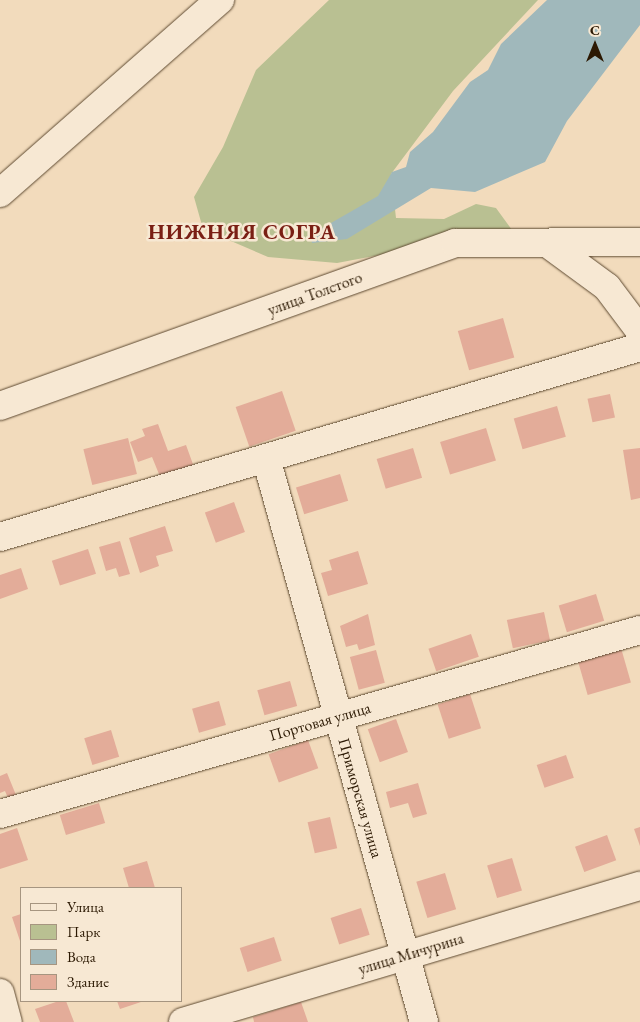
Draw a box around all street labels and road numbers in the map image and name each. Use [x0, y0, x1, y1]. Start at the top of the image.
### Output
street label: улица Толстого [265, 268, 365, 320]
street label: Портовая улица [267, 698, 373, 746]
street label: Приморская улица [334, 736, 386, 860]
street label: улица Мичурина [356, 929, 466, 979]

